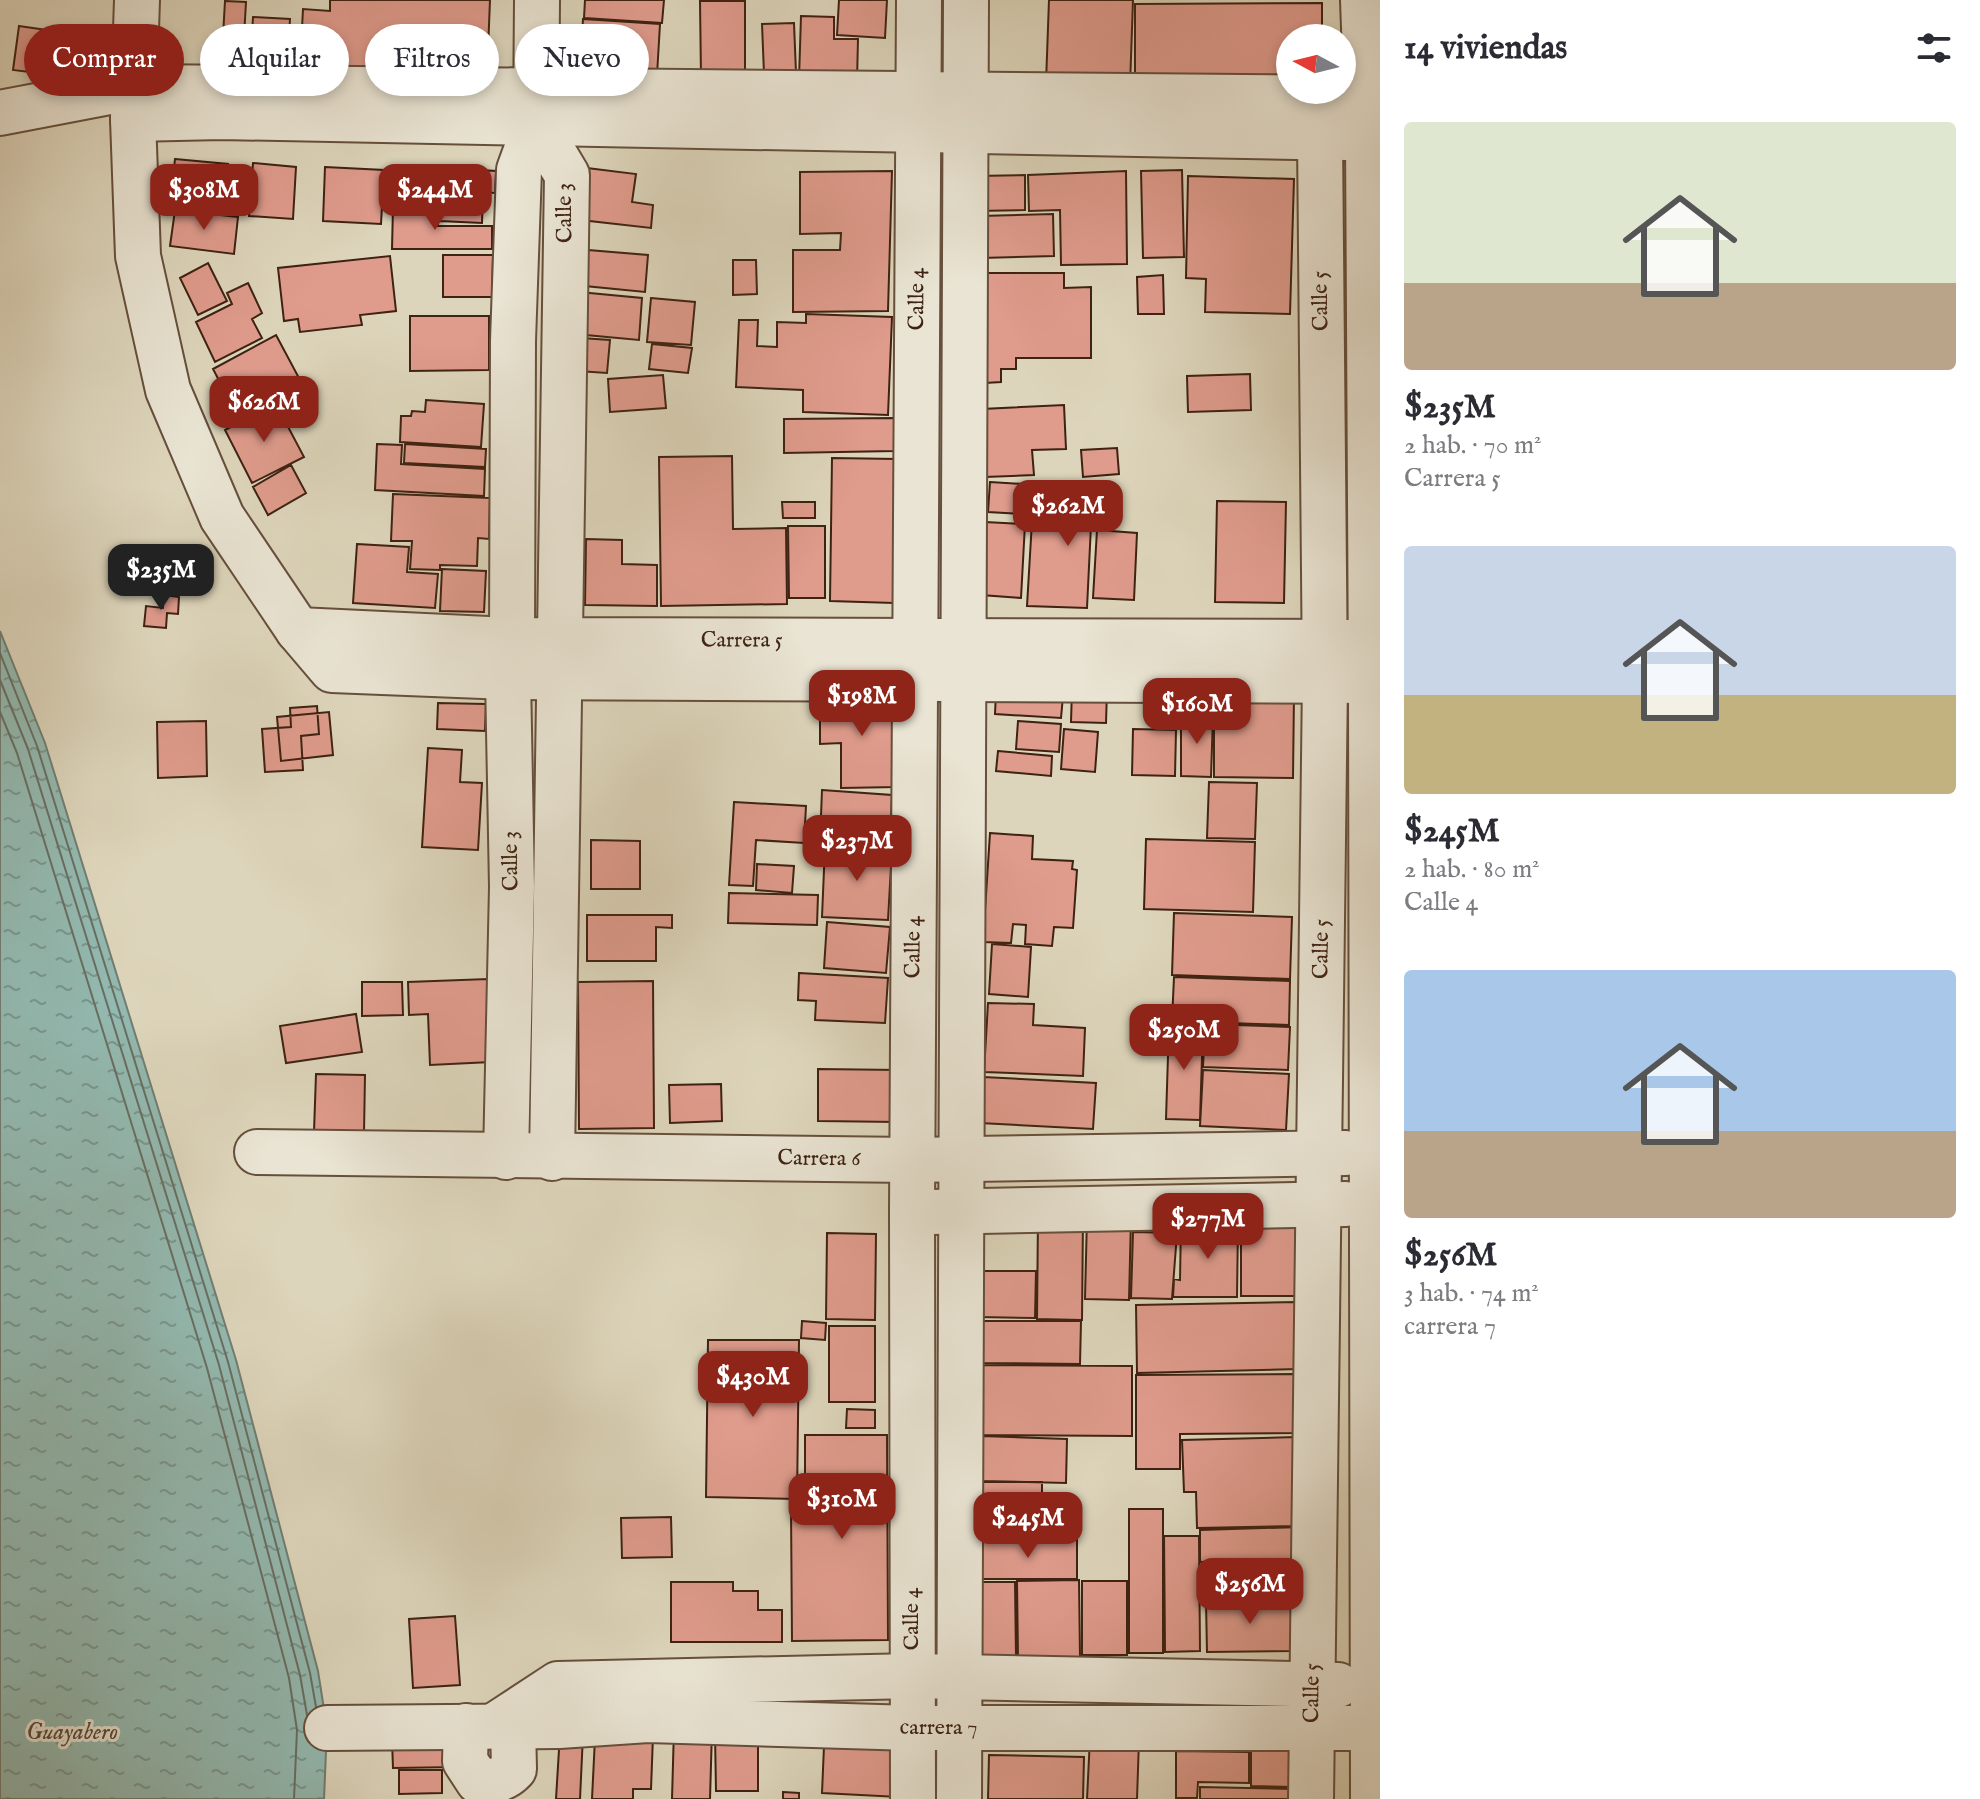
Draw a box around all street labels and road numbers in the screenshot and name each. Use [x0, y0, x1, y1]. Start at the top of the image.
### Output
street label: Calle 3 [550, 183, 580, 243]
street label: Calle 4 [903, 267, 931, 331]
street label: Calle 5 [1306, 271, 1336, 331]
street label: Carrera 5 [701, 626, 783, 655]
street label: Calle 3 [496, 831, 526, 891]
street label: Calle 4 [899, 915, 928, 979]
street label: Calle 5 [1307, 919, 1336, 979]
street label: Carrera 6 [777, 1144, 861, 1173]
street label: Calle 4 [898, 1587, 926, 1650]
street label: Calle 5 [1298, 1663, 1327, 1723]
street label: carrera 7 [899, 1714, 978, 1742]

